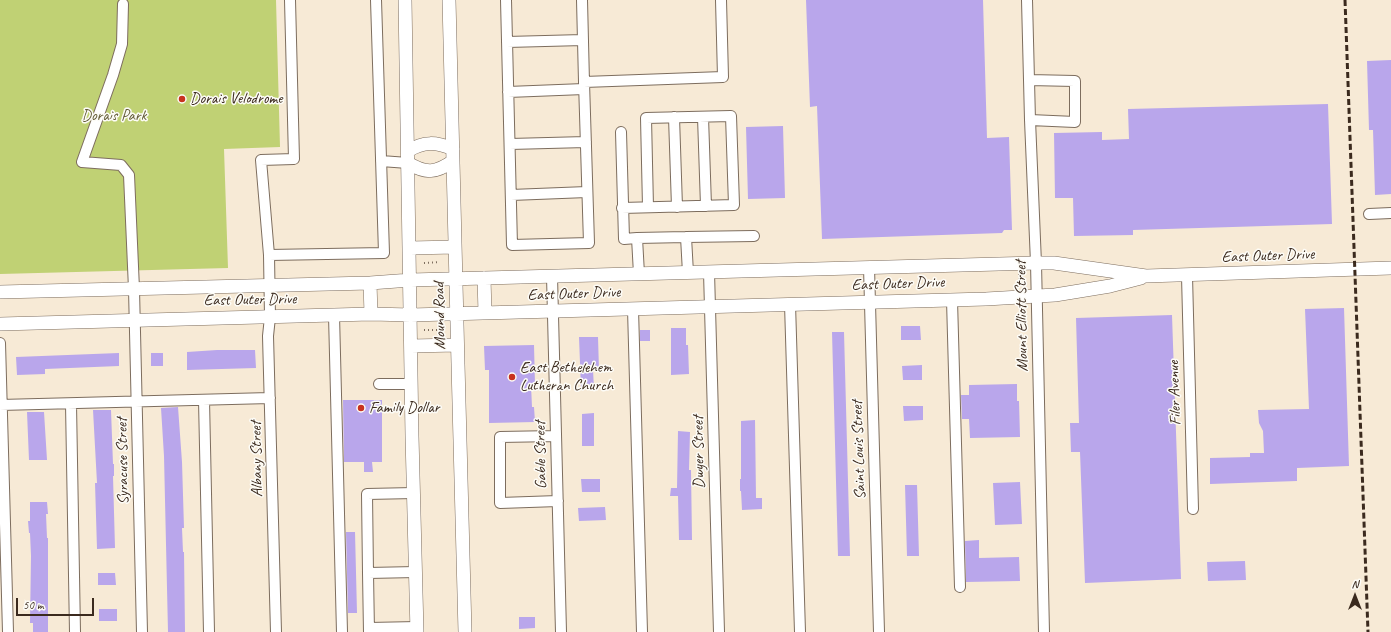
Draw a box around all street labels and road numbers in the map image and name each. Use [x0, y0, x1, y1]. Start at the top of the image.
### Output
street label: East Outer Drive [1221, 245, 1315, 267]
street label: Mount Elliott Street [1011, 260, 1033, 372]
street label: East Outer Drive [851, 273, 945, 295]
street label: Mound Road [430, 282, 450, 350]
street label: East Outer Drive [527, 283, 621, 305]
street label: East Outer Drive [203, 290, 297, 310]
street label: Filer Avenue [1164, 360, 1186, 426]
street label: Saint Louis Street [848, 400, 870, 500]
street label: Dwyer Street [689, 415, 709, 489]
street label: Syracuse Street [113, 417, 133, 505]
street label: Albany Street [247, 421, 267, 497]
street label: Gable Street [531, 421, 551, 489]

